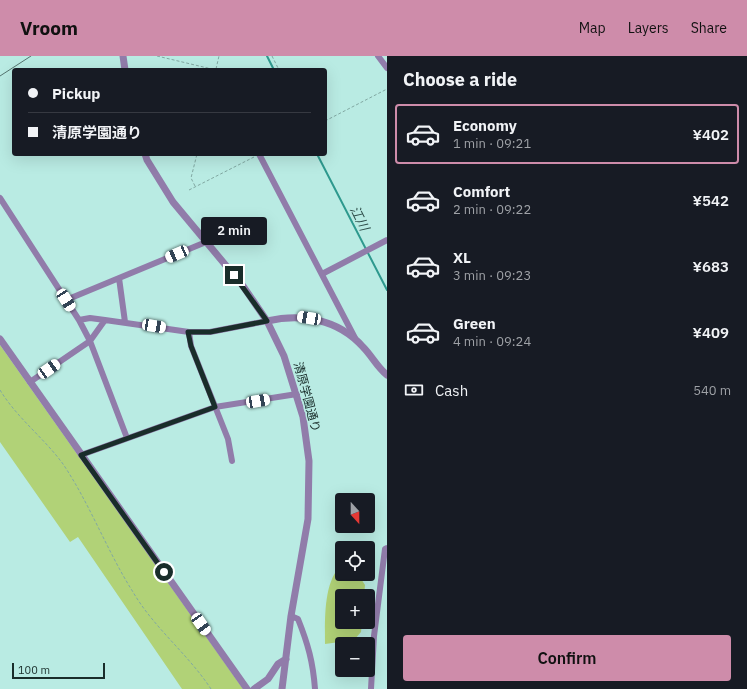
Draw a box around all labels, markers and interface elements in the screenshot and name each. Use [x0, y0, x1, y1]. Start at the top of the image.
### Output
text: Vroom [20, 16, 78, 40]
text: Map [579, 19, 606, 37]
text: Layers [628, 19, 669, 37]
text: Share [691, 19, 727, 37]
text: Choose a ride [403, 68, 517, 91]
text: Pickup [52, 84, 100, 103]
icon: car [405, 116, 441, 152]
text: Economy [453, 116, 517, 135]
text: 清原学園通り [52, 123, 142, 142]
text: ¥402 [692, 125, 729, 144]
text: 1 min · 09:21 [453, 135, 531, 152]
icon: car [405, 182, 441, 218]
text: Comfort [453, 182, 510, 201]
text: ¥542 [692, 191, 729, 210]
text: 2 min · 09:22 [453, 201, 531, 218]
water label: 江川 [346, 203, 374, 235]
callout: 2 min [201, 217, 267, 245]
text: 2 min [217, 222, 251, 239]
car [164, 244, 190, 264]
icon: car [405, 248, 441, 284]
text: XL [453, 248, 471, 267]
text: ¥683 [692, 257, 729, 276]
route end [225, 266, 243, 284]
text: 3 min · 09:23 [453, 267, 531, 284]
car [54, 287, 78, 313]
car [296, 310, 322, 326]
icon: car [405, 314, 441, 350]
text: Green [453, 314, 496, 333]
car [141, 318, 167, 334]
text: ¥409 [692, 323, 729, 342]
text: 4 min · 09:24 [453, 333, 531, 350]
car [36, 357, 62, 381]
street label: 清原学園通り [291, 360, 324, 434]
icon: cash [403, 379, 425, 401]
text: Cash [435, 381, 468, 400]
text: 540 m [693, 382, 731, 399]
car [245, 393, 271, 409]
north arrow [335, 493, 375, 533]
map controls [335, 493, 375, 677]
button: locate [335, 541, 375, 581]
route start [155, 563, 173, 581]
button: + [335, 589, 375, 629]
car [189, 611, 213, 637]
button: Confirm [403, 635, 731, 681]
button: − [335, 637, 375, 677]
scale bar [12, 661, 105, 680]
text: 100 m [18, 663, 50, 677]

